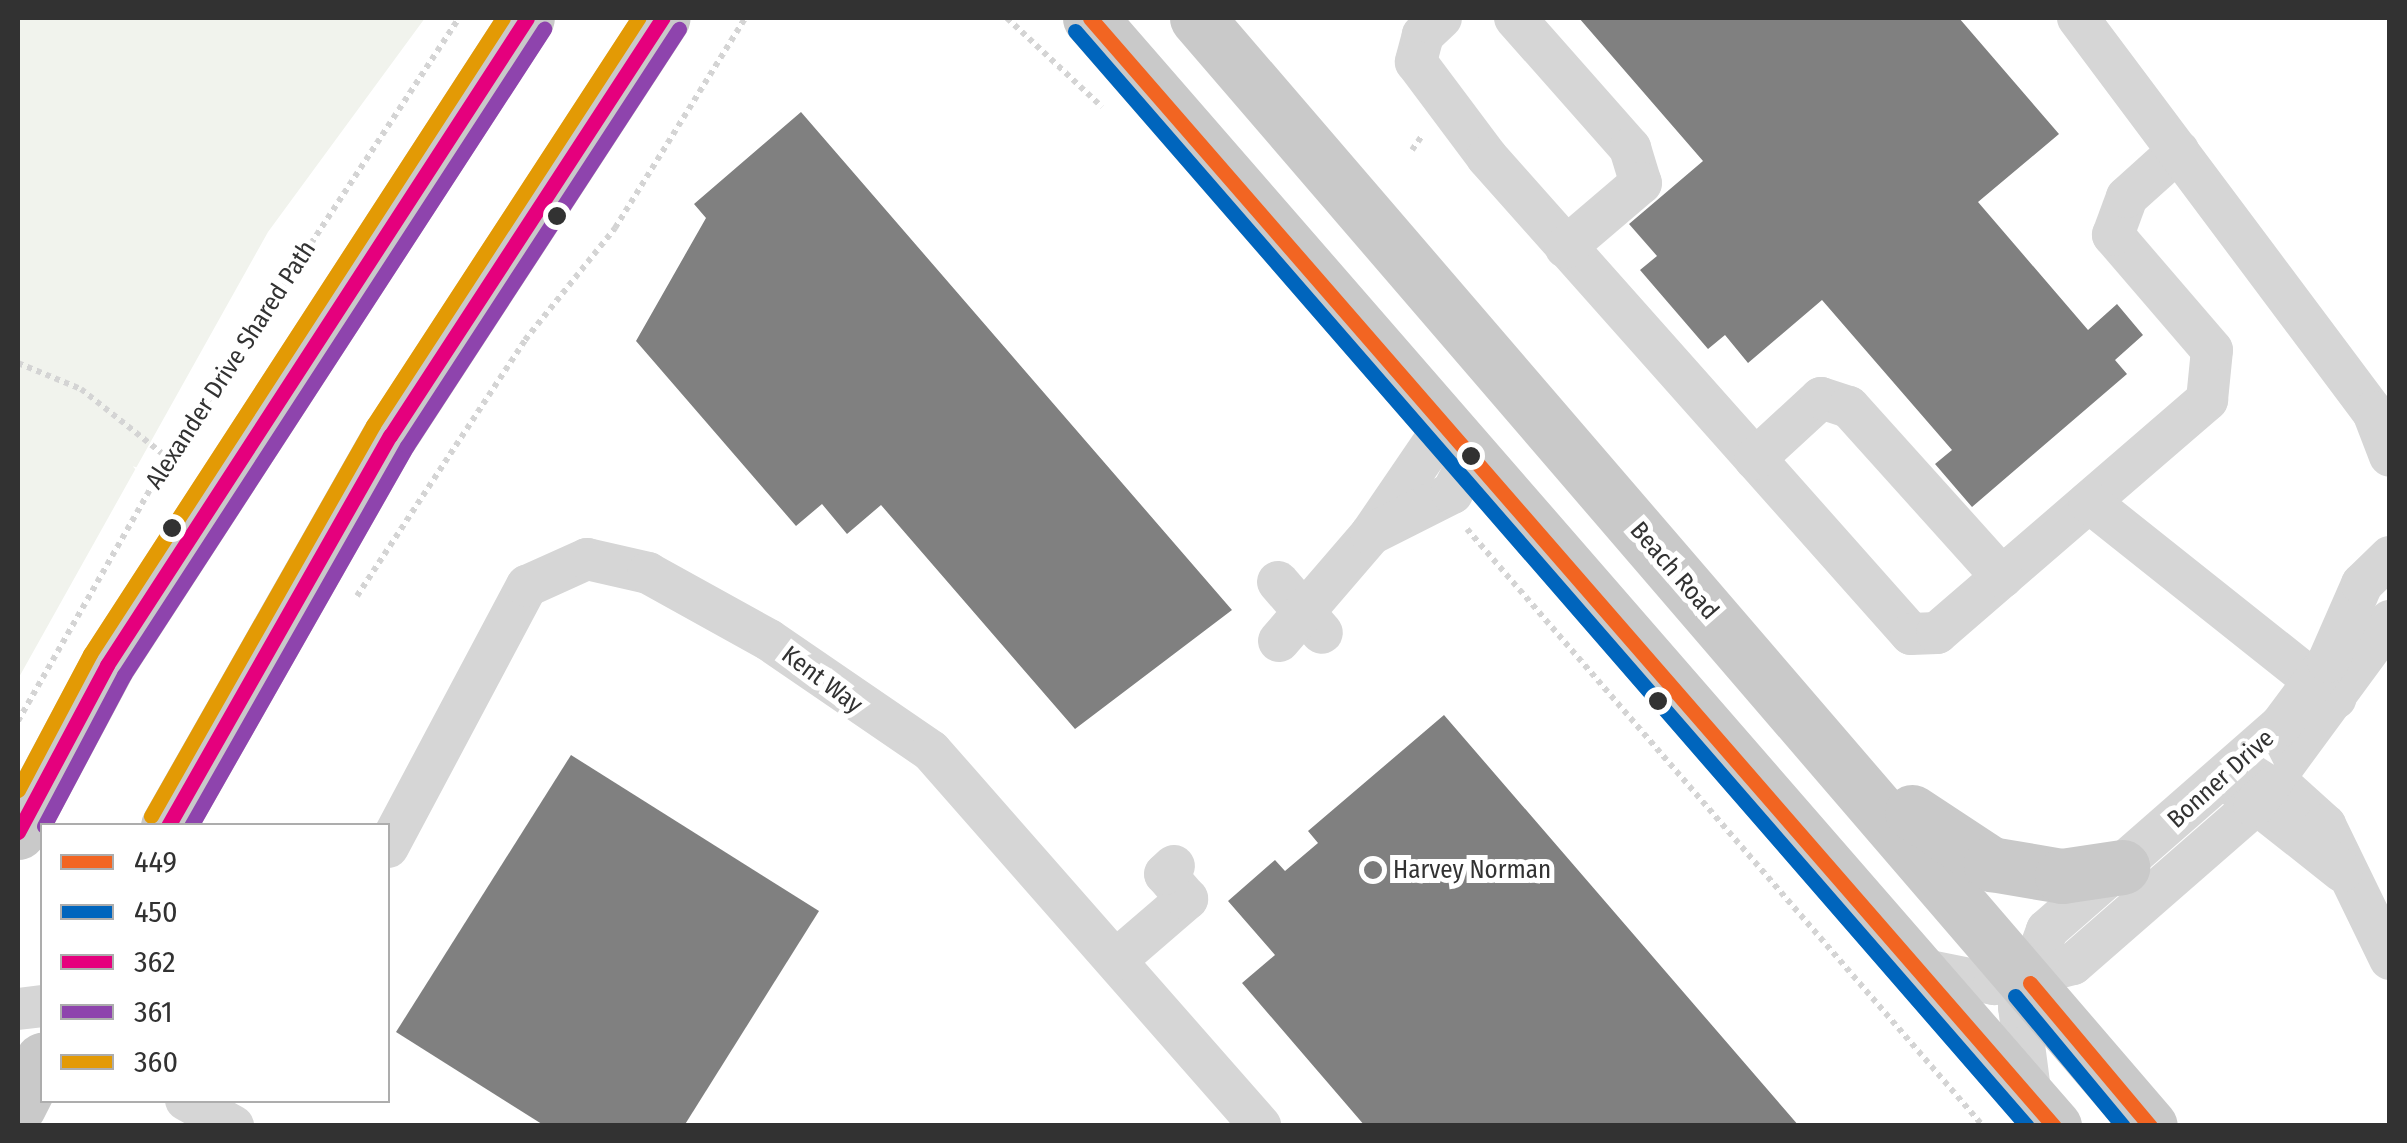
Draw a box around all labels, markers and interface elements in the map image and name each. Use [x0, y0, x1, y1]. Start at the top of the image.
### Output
unlabelled marker [547, 206, 567, 226]
street label: Alexander Drive Shared Path [140, 235, 322, 495]
unlabelled marker [1461, 446, 1481, 466]
street label: Beach Road [1623, 516, 1725, 626]
unlabelled marker [162, 518, 182, 538]
street label: Kent Way [776, 640, 868, 720]
unlabelled marker [1648, 691, 1668, 711]
street label: Bonner Drive [2162, 723, 2280, 835]
legend [40, 823, 390, 1103]
text: 449 [134, 844, 177, 880]
place label: Harvey Norman [1393, 855, 1551, 885]
marker: Harvey Norman [1362, 859, 1384, 881]
text: 450 [134, 894, 178, 930]
text: 362 [134, 944, 175, 980]
text: 361 [134, 994, 173, 1030]
text: 360 [134, 1044, 178, 1080]

